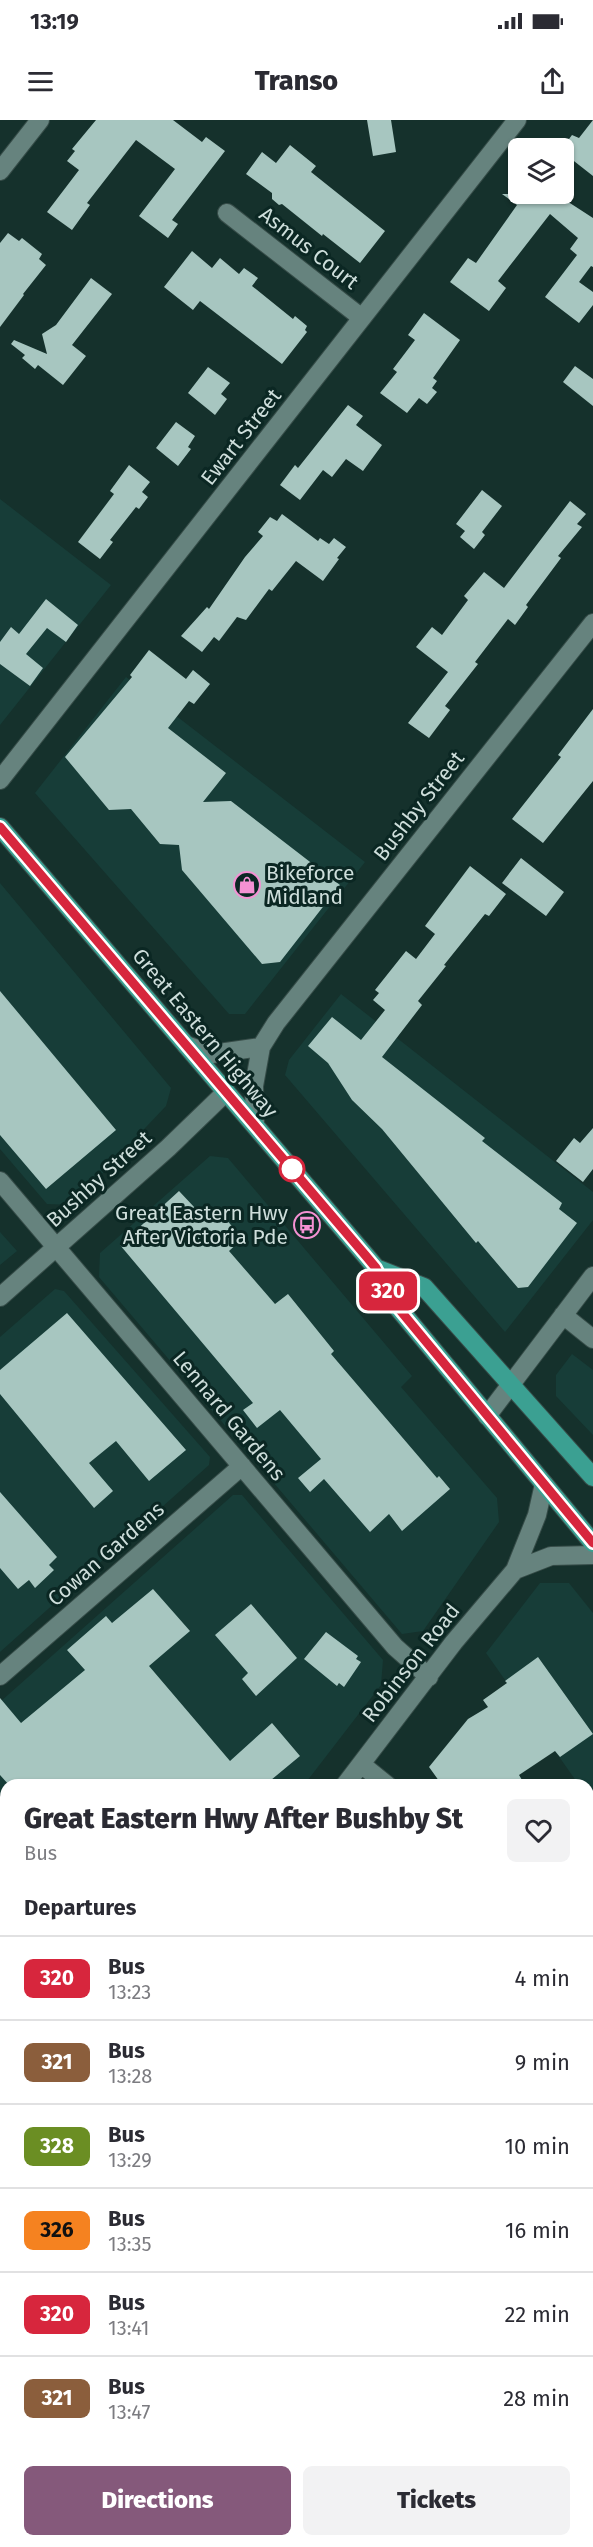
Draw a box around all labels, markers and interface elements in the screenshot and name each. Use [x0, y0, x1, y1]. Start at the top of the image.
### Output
text: 13:19 [30, 8, 79, 35]
icon: menu [24, 65, 57, 98]
text: Transo [255, 65, 338, 97]
icon: share [536, 65, 569, 98]
map controls [508, 138, 574, 204]
button: layers [508, 138, 574, 204]
street label: Asmus Court [254, 201, 364, 295]
street label: Ewart Street [195, 383, 287, 491]
street label: Bushby Street [368, 746, 470, 866]
place label: Bikeforce Midland [266, 860, 354, 910]
shop icon: Bikeforce Midland [232, 870, 262, 900]
street label: Great Eastern Highway [127, 943, 284, 1123]
street label: Bushby Street [41, 1125, 157, 1233]
unlabelled marker [279, 1156, 305, 1182]
place label: Great Eastern Hwy After Victoria Pde [115, 1200, 289, 1250]
bus stop icon: Great Eastern Hwy After Victoria Pde [292, 1210, 322, 1240]
line badge: 320 [354, 1272, 422, 1310]
text: 320 [371, 1278, 405, 1304]
street label: Lennard Gardens [167, 1346, 291, 1486]
street label: Cowan Gardens [42, 1496, 170, 1612]
street label: Robinson Road [357, 1598, 465, 1728]
button: heart [507, 1799, 570, 1862]
text: Great Eastern Hwy After Bushby St [24, 1802, 463, 1835]
text: Bus [24, 1841, 57, 1865]
text: Departures [24, 1894, 136, 1921]
text: Bus [108, 1953, 145, 1980]
text: 320 [40, 1965, 74, 1991]
text: 4 min [515, 1965, 570, 1992]
text: 13:23 [108, 1980, 151, 2004]
text: Bus [108, 2037, 145, 2064]
text: 321 [42, 2049, 72, 2075]
text: 9 min [515, 2049, 570, 2076]
text: 13:28 [108, 2064, 152, 2088]
text: Bus [108, 2121, 145, 2148]
text: 328 [40, 2133, 74, 2159]
text: 10 min [504, 2133, 570, 2160]
text: 13:29 [108, 2148, 152, 2172]
text: Bus [108, 2205, 145, 2232]
text: 326 [40, 2217, 74, 2243]
text: 16 min [505, 2217, 570, 2244]
text: 13:35 [108, 2232, 152, 2256]
text: Bus [108, 2289, 145, 2316]
text: 320 [40, 2301, 74, 2327]
text: 22 min [504, 2301, 570, 2328]
text: 13:41 [108, 2316, 149, 2340]
text: Bus [108, 2373, 145, 2400]
text: 321 [42, 2385, 72, 2411]
text: 28 min [503, 2385, 570, 2412]
text: 13:47 [108, 2400, 150, 2424]
button: Directions [24, 2466, 291, 2535]
button: Tickets [303, 2466, 570, 2535]

